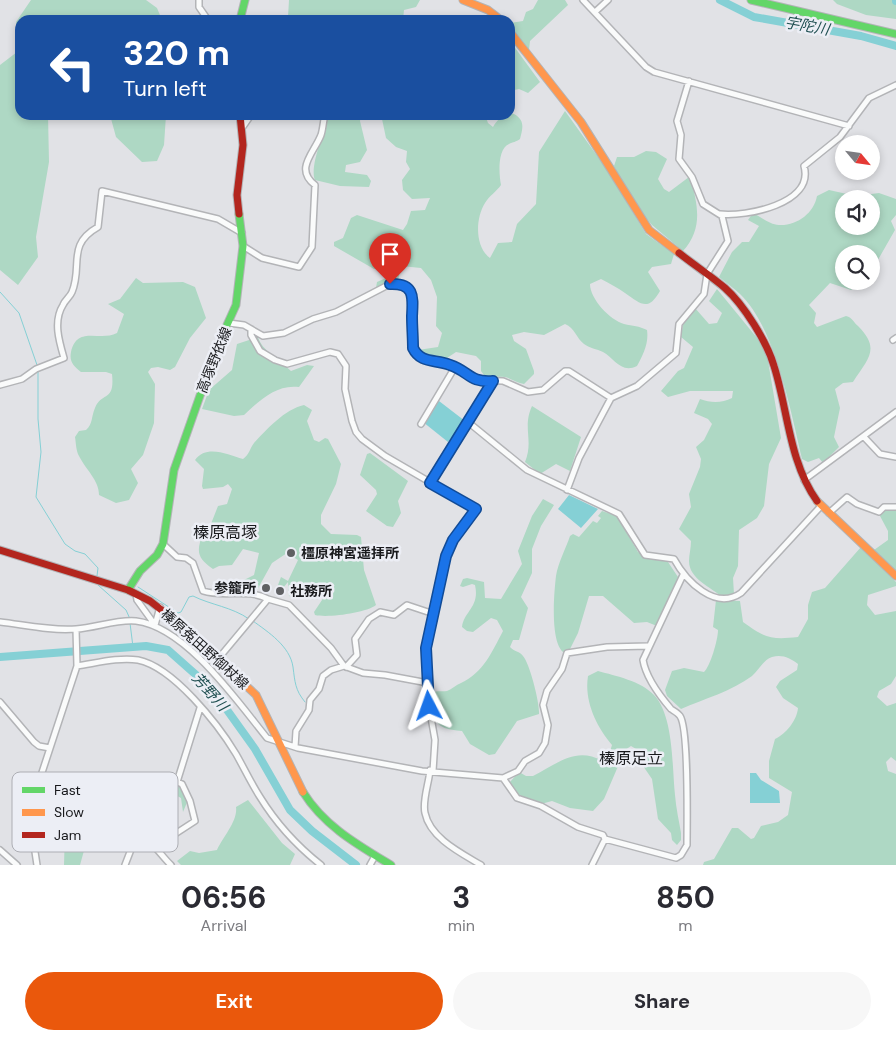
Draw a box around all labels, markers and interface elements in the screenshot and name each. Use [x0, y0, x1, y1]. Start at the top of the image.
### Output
water label: 宇陀川 [783, 12, 833, 40]
text: 320 m [123, 30, 230, 76]
icon: left [40, 35, 105, 100]
text: Turn left [123, 74, 207, 103]
north arrow [835, 135, 880, 180]
map controls [835, 135, 880, 290]
button: sound [835, 190, 880, 235]
pin [369, 233, 411, 284]
icon: arrive [376, 240, 404, 268]
button: search [835, 245, 880, 290]
street label: 高塚野依線 [193, 324, 235, 396]
district label: 榛原高塚 [193, 522, 257, 543]
place label: 橿原神宮遥拝所 [301, 544, 399, 562]
marker: 橿原神宮遥拝所 [285, 547, 297, 559]
place label: 参籠所 [214, 579, 256, 597]
marker: 参籠所 [260, 582, 272, 594]
place label: 社務所 [290, 582, 332, 600]
marker: 社務所 [274, 585, 286, 597]
street label: 榛原菟田野御杖線 [157, 605, 253, 693]
water label: 芳野川 [188, 669, 234, 717]
position arrow [402, 679, 454, 731]
district label: 榛原足立 [599, 748, 663, 769]
legend [12, 772, 178, 852]
text: Fast [54, 781, 81, 799]
text: Slow [54, 803, 84, 821]
text: Jam [54, 826, 81, 844]
text: 06:56 [181, 878, 267, 917]
text: 3 [452, 878, 470, 917]
text: 850 [656, 878, 715, 917]
text: Arrival [201, 915, 247, 936]
text: min [448, 915, 475, 936]
text: m [678, 915, 693, 936]
button: Exit [25, 972, 443, 1030]
button: Share [453, 972, 871, 1030]

